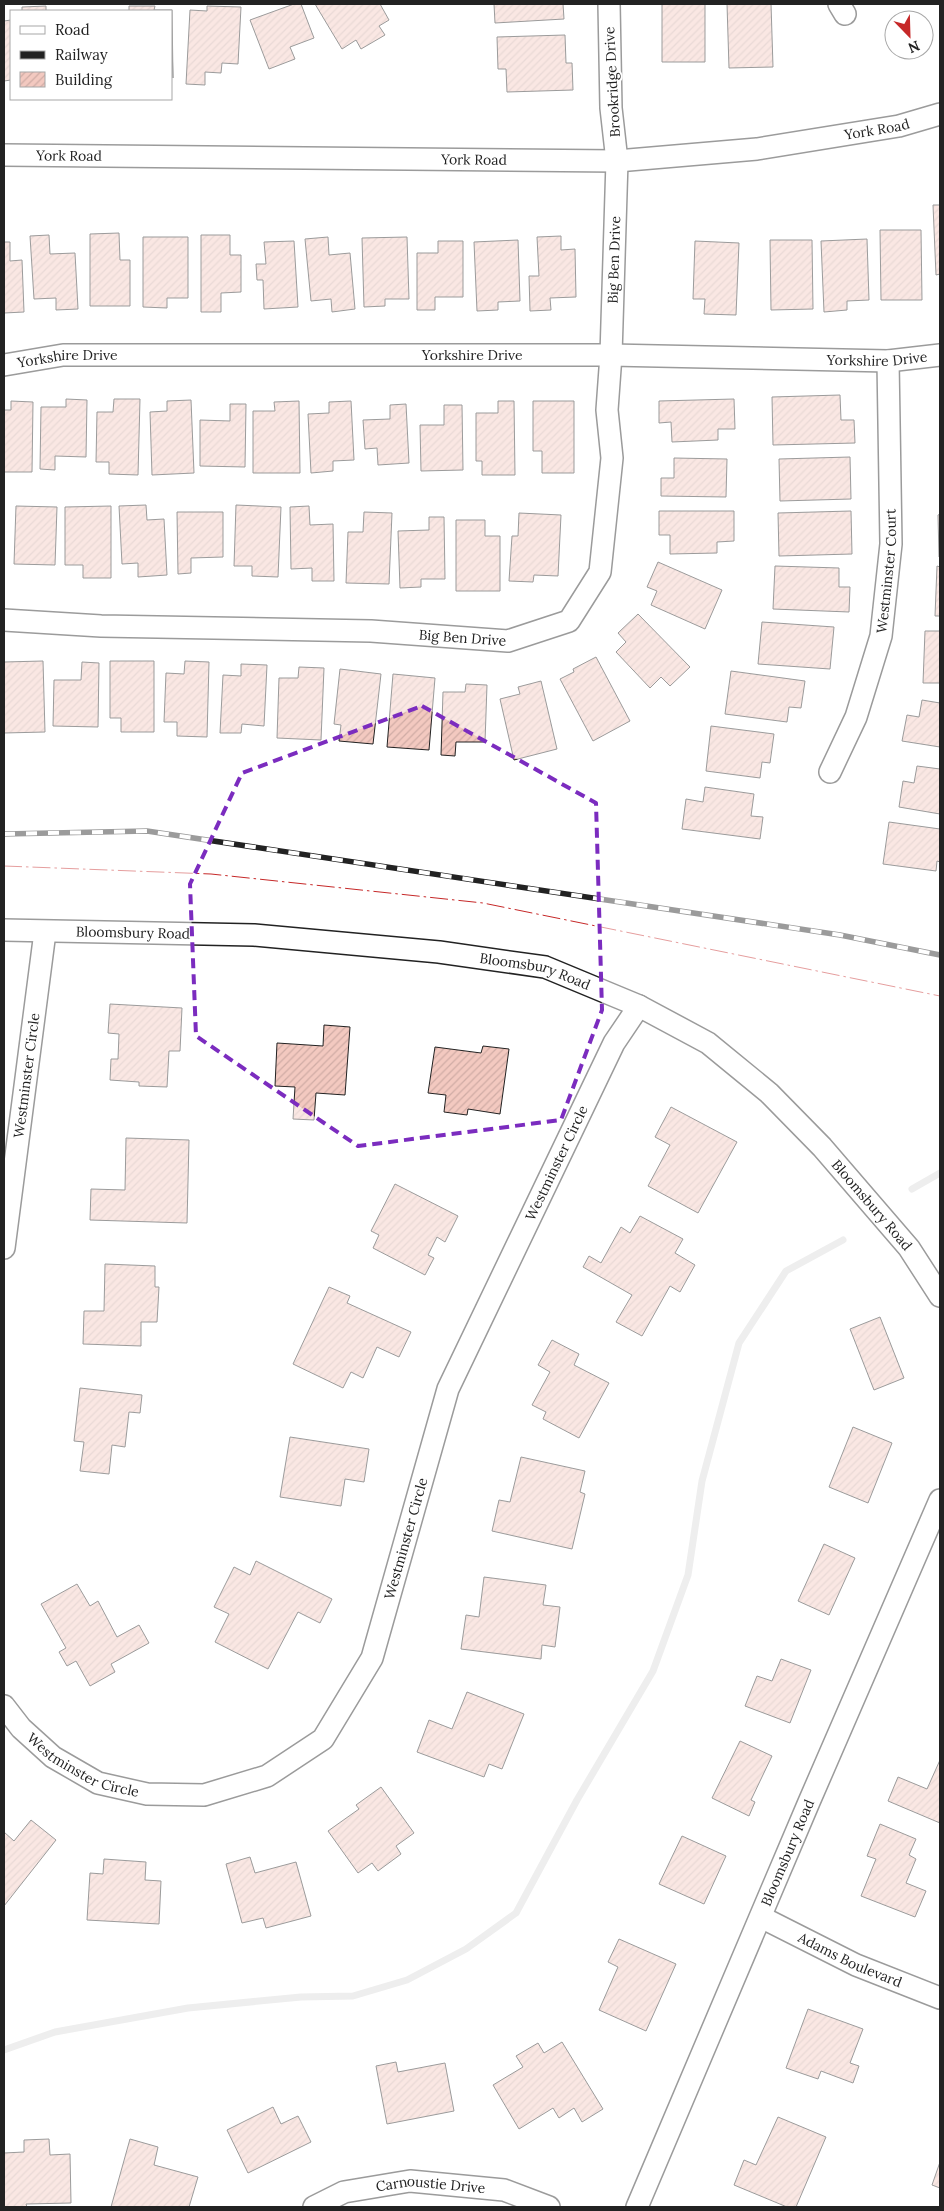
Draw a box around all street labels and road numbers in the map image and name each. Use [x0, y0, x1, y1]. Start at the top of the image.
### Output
street label: Brookridge Drive [600, 26, 624, 138]
street label: York Road [842, 114, 912, 144]
street label: York Road [35, 146, 102, 165]
street label: York Road [440, 150, 507, 169]
street label: Big Ben Drive [604, 215, 624, 304]
street label: Yorkshire Drive [15, 346, 118, 372]
street label: Yorkshire Drive [421, 346, 523, 364]
street label: Yorkshire Drive [826, 347, 929, 370]
street label: Westminster Court [872, 508, 900, 634]
street label: Big Ben Drive [418, 626, 507, 650]
street label: Bloomsbury Road [76, 922, 190, 943]
street label: Bloomsbury Road [478, 949, 593, 994]
street label: Westminster Circle [9, 1012, 43, 1139]
street label: Westminster Circle [521, 1102, 592, 1224]
street label: Bloomsbury Road [828, 1156, 916, 1254]
street label: Westminster Circle [380, 1475, 432, 1601]
street label: Westminster Circle [23, 1729, 141, 1801]
street label: Bloomsbury Road [757, 1797, 818, 1909]
street label: Adams Boulevard [794, 1928, 905, 1991]
street label: Carnoustie Drive [374, 2172, 487, 2197]

